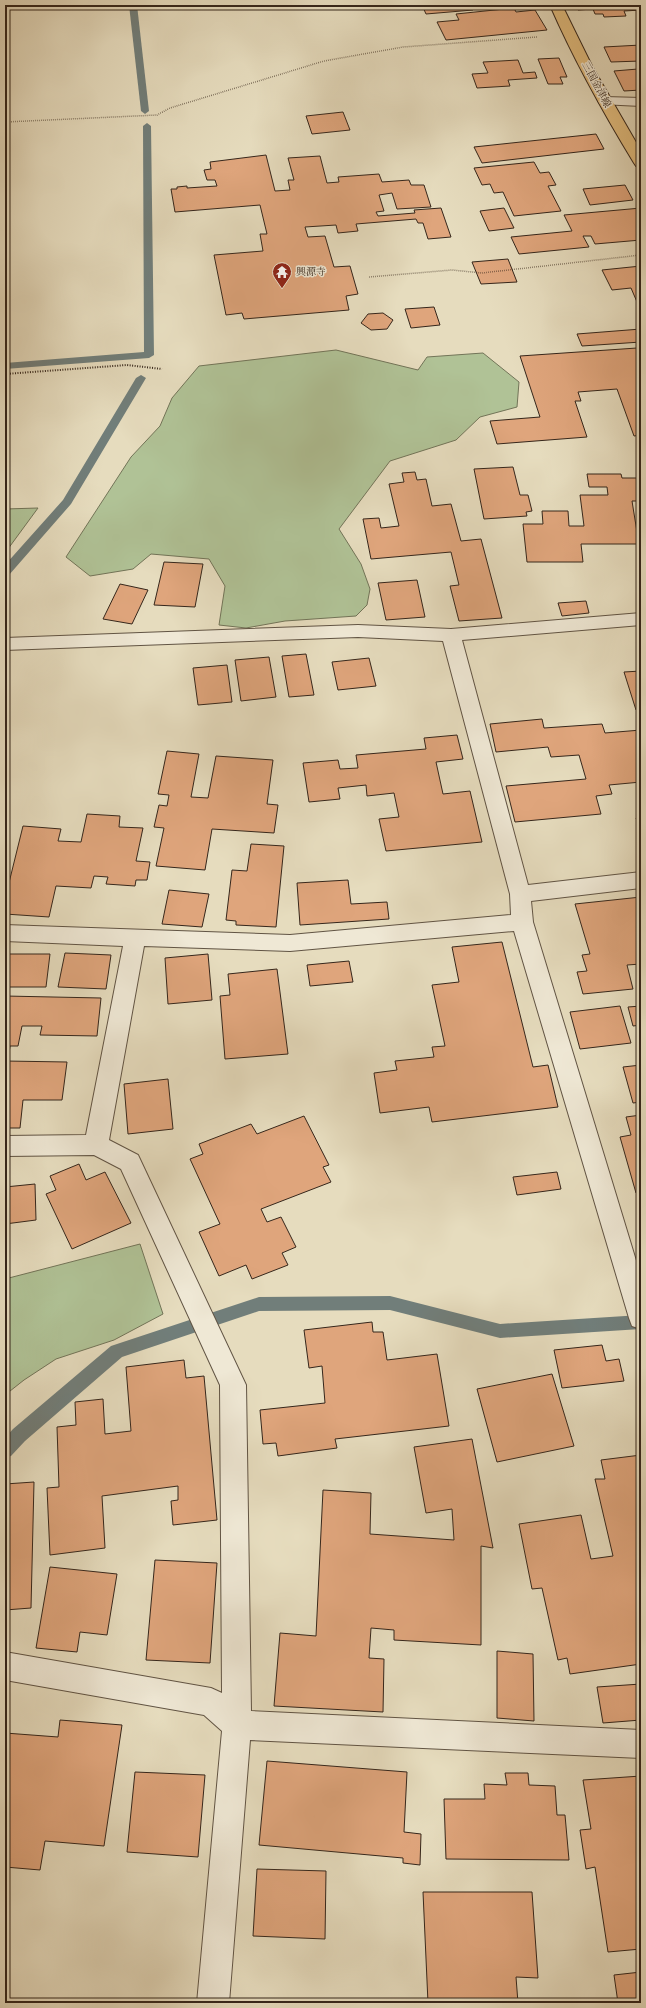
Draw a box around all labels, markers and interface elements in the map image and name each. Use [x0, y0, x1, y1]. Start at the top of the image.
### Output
street label: 三国金津線 [578, 59, 614, 111]
temple icon: 興源寺 [271, 261, 293, 289]
place label: 興源寺 [296, 265, 326, 280]

